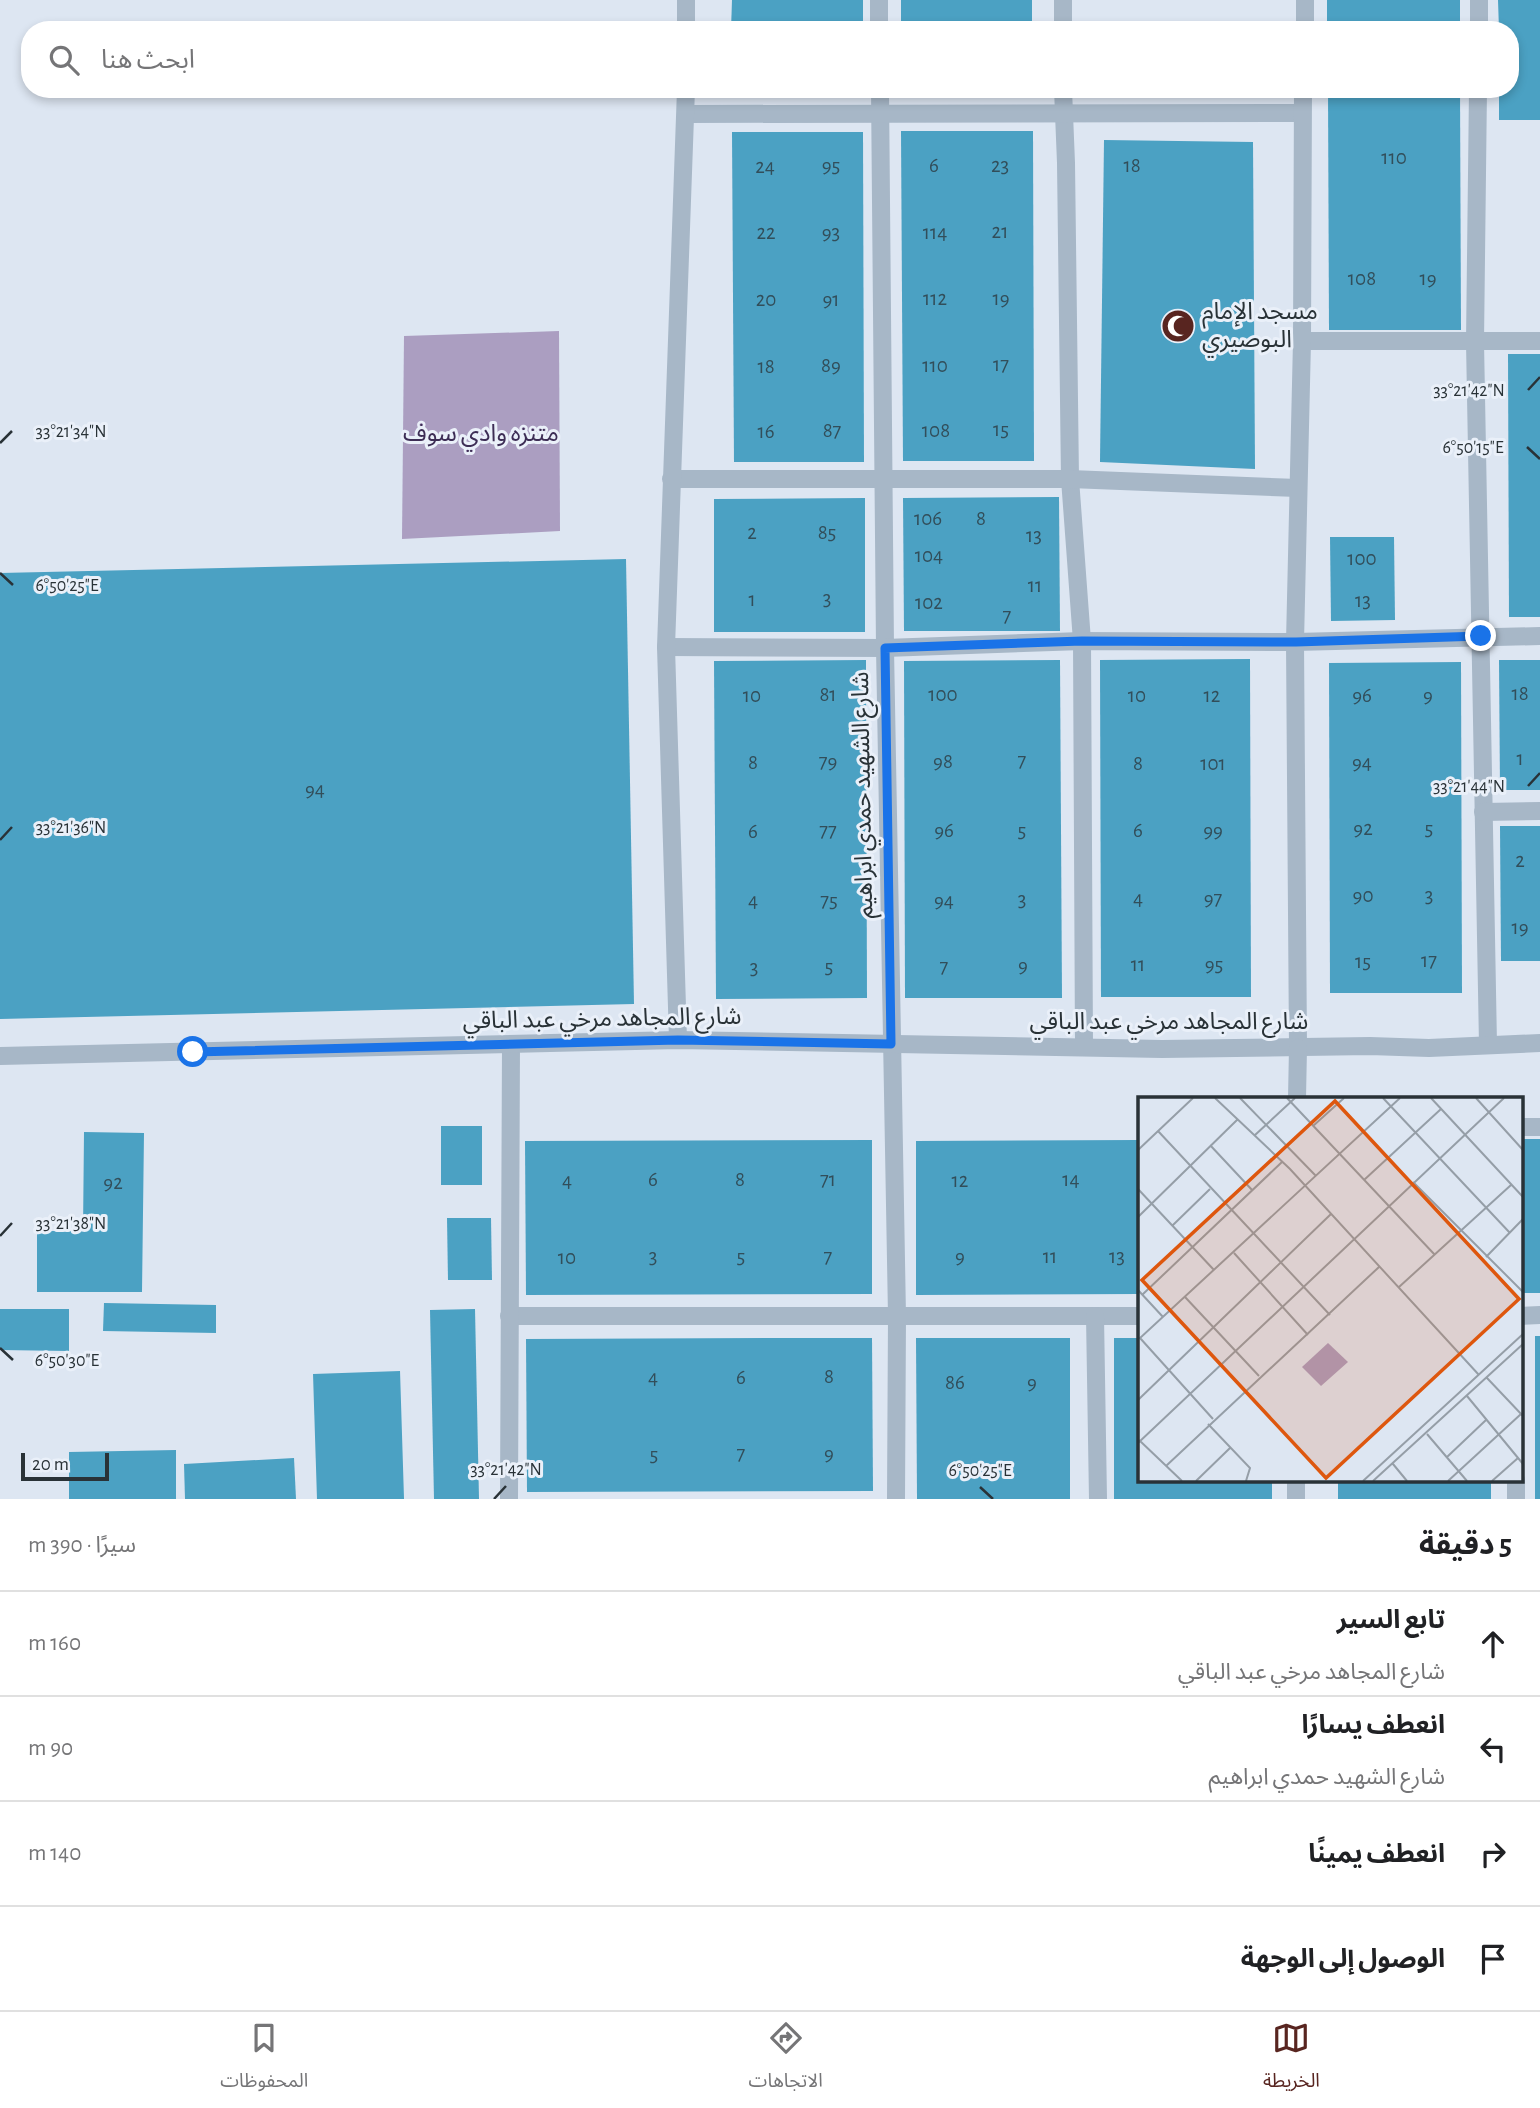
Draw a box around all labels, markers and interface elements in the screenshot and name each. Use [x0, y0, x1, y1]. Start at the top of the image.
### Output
search box [21, 21, 1519, 98]
icon: search [45, 41, 83, 79]
text: ابحث هنا [101, 47, 195, 73]
house number: 110 [1381, 147, 1407, 168]
house number: 95 [822, 155, 840, 176]
house number: 6 [929, 155, 939, 176]
house number: 23 [991, 155, 1009, 176]
house number: 18 [1123, 155, 1141, 176]
house number: 24 [755, 156, 775, 177]
house number: 21 [992, 221, 1008, 242]
house number: 22 [756, 222, 776, 243]
house number: 93 [822, 222, 840, 243]
house number: 114 [923, 222, 947, 243]
house number: 108 [1348, 268, 1376, 289]
house number: 19 [1419, 268, 1437, 289]
house number: 112 [923, 288, 947, 309]
house number: 19 [992, 288, 1010, 309]
house number: 20 [756, 289, 776, 310]
house number: 91 [822, 289, 840, 310]
place label: مسجد الإمام البوصيري [1202, 300, 1318, 358]
mosque icon: مسجد الإمام البوصيري [1159, 307, 1197, 345]
house number: 17 [993, 354, 1009, 375]
house number: 89 [821, 355, 841, 376]
house number: 110 [922, 355, 948, 376]
house number: 18 [757, 356, 775, 377]
text: 33°21'42"N [1433, 382, 1505, 400]
house number: 15 [993, 419, 1009, 440]
house number: 87 [823, 420, 842, 441]
house number: 108 [922, 420, 950, 441]
house number: 16 [757, 421, 775, 442]
park label: متنزه وادي سوف [403, 422, 559, 452]
text: 33°21'34"N [36, 423, 106, 441]
text: 6°50'15"E [1442, 439, 1504, 457]
house number: 106 [914, 508, 942, 529]
house number: 8 [976, 508, 986, 529]
house number: 2 [747, 522, 757, 543]
house number: 85 [818, 522, 836, 543]
house number: 13 [1026, 525, 1042, 546]
house number: 104 [915, 545, 943, 566]
house number: 100 [1347, 548, 1377, 569]
house number: 11 [1028, 575, 1042, 596]
text: 6°50'25"E [35, 577, 99, 595]
house number: 3 [823, 588, 831, 609]
house number: 1 [748, 589, 756, 610]
house number: 13 [1355, 590, 1371, 611]
house number: 102 [915, 592, 943, 613]
house number: 7 [1003, 605, 1012, 626]
route end [1465, 620, 1496, 651]
street label: شارع الشهيد حمدي ابراهيم [849, 671, 883, 919]
house number: 18 [1511, 683, 1529, 704]
house number: 81 [819, 684, 837, 705]
house number: 100 [928, 684, 958, 705]
house number: 10 [743, 685, 761, 706]
house number: 10 [1128, 685, 1146, 706]
house number: 12 [1204, 685, 1220, 706]
house number: 96 [1352, 685, 1372, 706]
house number: 9 [1423, 685, 1433, 706]
house number: 1 [1516, 748, 1524, 769]
house number: 7 [1018, 750, 1027, 771]
house number: 79 [819, 751, 837, 772]
house number: 98 [933, 751, 953, 772]
house number: 8 [748, 752, 758, 773]
house number: 94 [1352, 752, 1372, 773]
house number: 8 [1133, 753, 1143, 774]
house number: 101 [1200, 753, 1226, 774]
text: 33°21'44"N [1433, 778, 1505, 796]
house number: 94 [305, 779, 325, 800]
house number: 92 [1353, 818, 1373, 839]
house number: 5 [1425, 818, 1433, 839]
text: 33°21'36"N [36, 819, 106, 837]
house number: 77 [819, 820, 837, 841]
house number: 96 [934, 820, 954, 841]
house number: 5 [1018, 820, 1026, 841]
house number: 6 [1133, 820, 1143, 841]
house number: 99 [1203, 820, 1223, 841]
house number: 6 [748, 821, 758, 842]
house number: 2 [1515, 850, 1525, 871]
house number: 90 [1353, 885, 1373, 906]
house number: 3 [1425, 885, 1433, 906]
house number: 4 [1133, 888, 1143, 909]
house number: 97 [1204, 888, 1223, 909]
house number: 3 [1018, 889, 1026, 910]
house number: 4 [748, 890, 758, 911]
house number: 75 [820, 890, 838, 911]
house number: 94 [934, 890, 954, 911]
house number: 19 [1511, 917, 1529, 938]
house number: 17 [1421, 950, 1437, 971]
house number: 15 [1355, 951, 1371, 972]
house number: 11 [1131, 954, 1145, 975]
house number: 95 [1205, 954, 1223, 975]
house number: 9 [1018, 955, 1028, 976]
house number: 5 [825, 956, 833, 977]
house number: 7 [940, 956, 949, 977]
house number: 3 [750, 957, 758, 978]
street label: شارع المجاهد مرخي عبد الباقي [462, 1005, 742, 1039]
street label: شارع المجاهد مرخي عبد الباقي [1030, 1010, 1308, 1040]
route start [177, 1036, 208, 1067]
inset map [1138, 1097, 1522, 1482]
house number: 6 [648, 1169, 658, 1190]
house number: 8 [735, 1169, 745, 1190]
house number: 71 [820, 1169, 836, 1190]
house number: 14 [1062, 1169, 1080, 1190]
house number: 4 [562, 1170, 572, 1191]
house number: 12 [952, 1170, 968, 1191]
house number: 92 [103, 1172, 123, 1193]
text: 33°21'38"N [36, 1215, 106, 1233]
house number: 3 [649, 1246, 657, 1267]
house number: 5 [737, 1246, 745, 1267]
house number: 7 [824, 1246, 833, 1267]
house number: 9 [955, 1246, 965, 1267]
house number: 11 [1043, 1246, 1057, 1267]
house number: 13 [1109, 1246, 1125, 1267]
house number: 10 [558, 1247, 576, 1268]
text: 6°50'30"E [35, 1352, 100, 1370]
house number: 8 [824, 1366, 834, 1387]
house number: 4 [648, 1367, 658, 1388]
house number: 6 [736, 1367, 746, 1388]
house number: 86 [945, 1372, 965, 1393]
house number: 9 [1027, 1372, 1037, 1393]
house number: 7 [737, 1443, 746, 1464]
house number: 9 [824, 1443, 834, 1464]
house number: 5 [650, 1444, 658, 1465]
scale bar [21, 1450, 108, 1482]
text: 20 m [32, 1455, 69, 1474]
text: 33°21'42"N [470, 1461, 542, 1479]
text: 6°50'25"E [948, 1462, 1012, 1480]
text: 5 دقيقة [1419, 1530, 1512, 1560]
text: سيرًا · 390 m [28, 1534, 136, 1557]
text: تابع السير [1337, 1607, 1445, 1633]
icon: ahead [1474, 1625, 1512, 1663]
text: 160 m [28, 1632, 81, 1655]
text: شارع المجاهد مرخي عبد الباقي [1178, 1661, 1445, 1684]
text: انعطف يسارًا [1301, 1712, 1445, 1738]
icon: left [1474, 1730, 1512, 1768]
text: 90 m [28, 1737, 73, 1760]
text: شارع الشهيد حمدي ابراهيم [1208, 1766, 1445, 1789]
icon: right [1474, 1835, 1512, 1873]
text: انعطف يمينًا [1308, 1841, 1445, 1867]
text: 140 m [28, 1842, 81, 1865]
icon: arrive [1474, 1940, 1512, 1978]
text: الوصول إلى الوجهة [1241, 1946, 1445, 1972]
tab: المحفوظات [220, 2019, 308, 2101]
tab: الاتجاهات [749, 2019, 823, 2101]
tab: الخريطة [1263, 2019, 1320, 2101]

